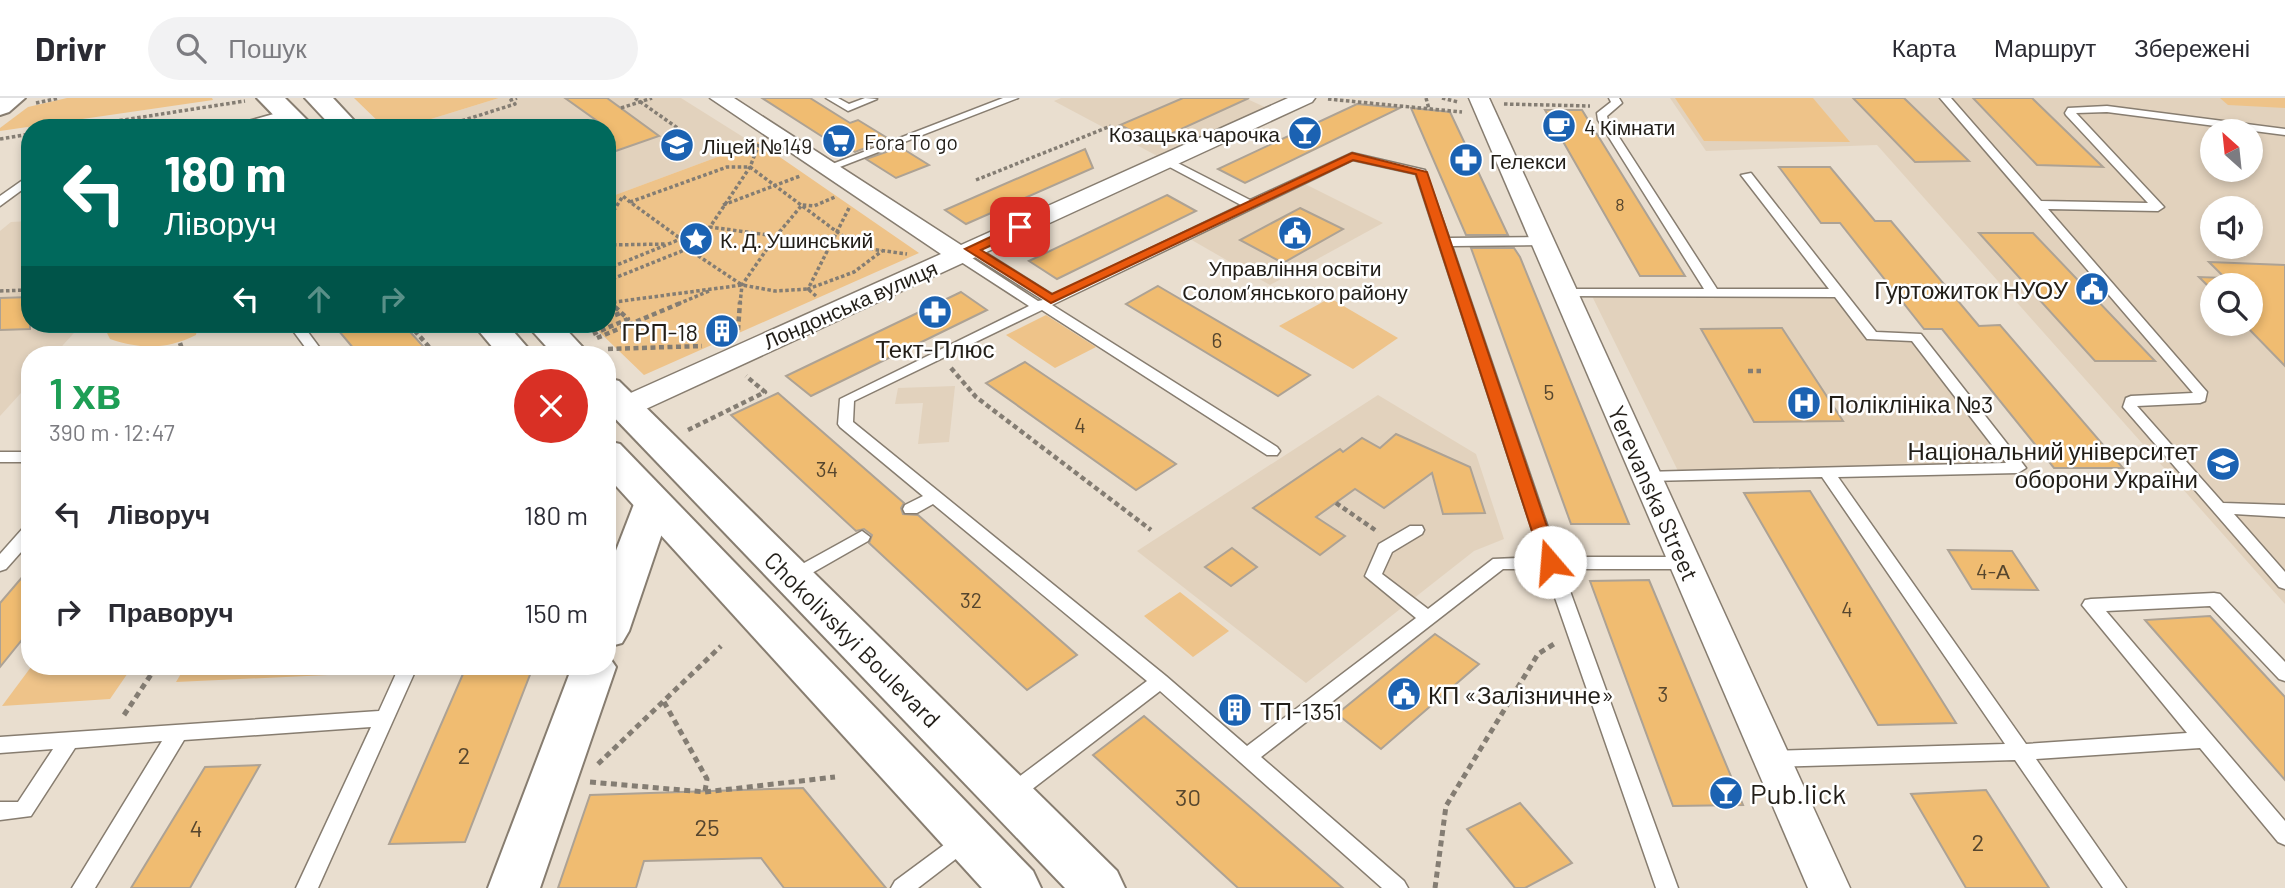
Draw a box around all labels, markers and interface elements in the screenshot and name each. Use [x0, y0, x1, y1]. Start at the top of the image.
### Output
search box [148, 17, 638, 80]
text: Drivr [35, 28, 106, 68]
icon: search [172, 29, 210, 67]
text: Пошук [228, 32, 307, 63]
text: Карта [1892, 33, 1956, 62]
text: Маршрут [1994, 33, 2096, 62]
text: Збережені [2134, 33, 2250, 62]
cafe icon: 4 Кімнати [1540, 107, 1578, 145]
bar icon: Козацька чарочка [1286, 114, 1324, 152]
place label: 4 Кімнати [1584, 114, 1675, 139]
north arrow [2200, 119, 2263, 182]
map controls [2200, 119, 2263, 336]
place label: Козацька чарочка [1109, 121, 1280, 146]
supermarket icon: Fora To go [820, 122, 858, 160]
school or university icon: Ліцей №149 [658, 126, 696, 164]
place label: Fora To go [864, 129, 958, 154]
place label: Ліцей №149 [702, 133, 812, 158]
pharmacy icon: Гелекси [1447, 141, 1485, 179]
text: 180 m [164, 143, 287, 202]
icon: left [49, 147, 140, 238]
place label: Гелекси [1490, 148, 1567, 173]
house number: 8 [1615, 193, 1625, 215]
button: sound [2200, 196, 2263, 259]
pin [990, 197, 1050, 257]
text: Ліворуч [164, 203, 277, 241]
icon: arrive [1001, 208, 1039, 246]
public building icon: Управління освіти Солом’янського району [1276, 214, 1314, 252]
place icon: К. Д. Ушинський [677, 220, 715, 258]
place label: К. Д. Ушинський [720, 227, 873, 252]
street label: Лондонська вулиця [759, 254, 941, 354]
place label: Управління освіти Солом’янського району [1182, 255, 1408, 304]
public building icon: Гуртожиток НУОУ [2073, 270, 2111, 308]
button: search [2200, 273, 2263, 336]
place label: Гуртожиток НУОУ [1874, 275, 2069, 304]
icon: left [227, 280, 265, 318]
icon: ahead [300, 280, 338, 318]
icon: right [373, 280, 411, 318]
pharmacy icon: Тект-Плюс [916, 293, 954, 331]
building icon: ГРП-18 [703, 312, 741, 350]
place label: ГРП-18 [621, 317, 698, 346]
house number: 6 [1212, 327, 1222, 352]
place label: Тект-Плюс [875, 334, 995, 363]
text: 1 хв [49, 367, 121, 417]
button: close [514, 369, 588, 443]
house number: 5 [1544, 379, 1554, 404]
hospital icon: Поліклініка №3 [1785, 384, 1823, 422]
place label: Поліклініка №3 [1828, 389, 1993, 418]
street label: Yerevanska Street [1602, 401, 1706, 585]
house number: 4 [1074, 412, 1086, 437]
text: 390 m · 12:47 [49, 418, 175, 446]
place label: Національний університет оборони України [1907, 436, 2198, 493]
school or university icon: Національний університет оборони України [2204, 445, 2242, 483]
house number: 34 [816, 456, 838, 481]
icon: left [49, 495, 87, 533]
text: Ліворуч [108, 498, 210, 529]
text: 180 m [524, 499, 588, 530]
position arrow [1513, 525, 1587, 599]
street label: Chokolivskyi Boulevard [759, 545, 947, 733]
house number: 4-А [1976, 558, 2010, 583]
house number: 32 [960, 587, 982, 612]
icon: right [49, 593, 87, 631]
text: Праворуч [108, 596, 234, 627]
house number: 4 [1841, 596, 1853, 621]
text: 150 m [524, 597, 588, 628]
public building icon: КП «Залізничне» [1385, 675, 1423, 713]
place label: КП «Залізничне» [1428, 680, 1614, 709]
house number: 3 [1658, 681, 1668, 706]
building icon: ТП-1351 [1216, 691, 1254, 729]
place label: ТП-1351 [1260, 696, 1342, 725]
house number: 2 [458, 740, 470, 769]
bar icon: Pub.lick [1707, 774, 1745, 812]
place label: Pub.lick [1750, 776, 1846, 810]
house number: 30 [1175, 782, 1201, 811]
house number: 25 [694, 812, 720, 841]
house number: 4 [189, 813, 203, 842]
house number: 2 [1972, 827, 1984, 856]

